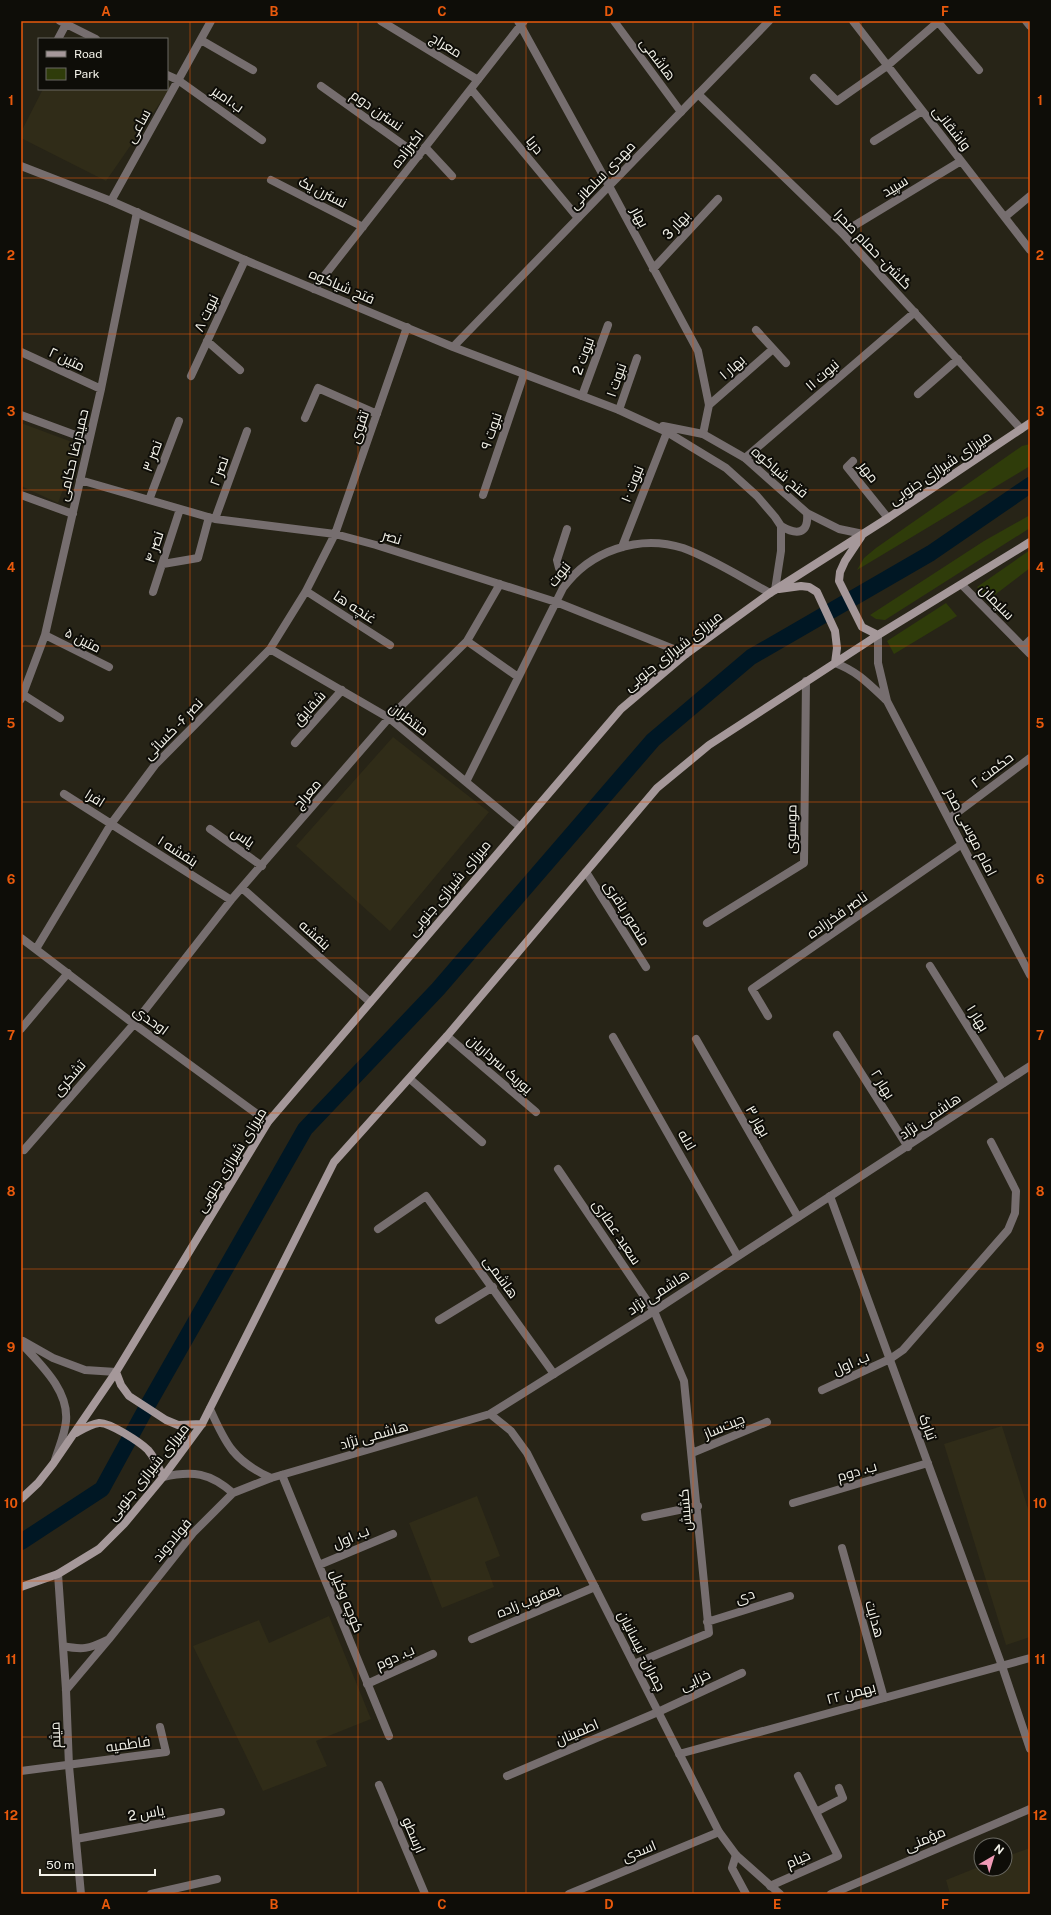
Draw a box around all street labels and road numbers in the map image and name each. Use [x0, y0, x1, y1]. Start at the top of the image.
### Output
street label: معراج [427, 29, 465, 61]
street label: هاشمی [637, 35, 679, 83]
street label: ب.امیر [208, 82, 247, 116]
street label: نسترن دوم [347, 86, 406, 135]
street label: واشقانی [930, 103, 974, 153]
street label: ساعی [122, 106, 154, 146]
street label: اکبرزاده [387, 127, 427, 171]
street label: دریا [523, 133, 547, 157]
street label: مهدی سلطانی [566, 138, 638, 212]
street label: سپید [879, 172, 912, 202]
street label: نسترن یک [296, 173, 350, 211]
street label: بهار [628, 203, 652, 230]
street label: گلشن - حمام صحرا [829, 206, 915, 294]
street label: بهار 3 [659, 207, 693, 243]
street label: فتح شیاکوه [306, 265, 377, 308]
street label: نبوت ۸ [190, 292, 222, 334]
street label: نبوت 2 [569, 335, 597, 377]
street label: متین ۲ [46, 344, 88, 374]
street label: بهار ۱ [716, 352, 748, 382]
street label: نبوت ۱۱ [802, 356, 842, 394]
street label: نبوت ۱ [603, 361, 629, 399]
street label: حمیدرضا حکامی [55, 407, 91, 503]
street label: تقوی [346, 408, 372, 445]
street label: نبوت ۹ [477, 411, 505, 451]
street label: میرزای شیرازی جنوبی [886, 428, 994, 508]
street label: نصر ۳ [139, 438, 165, 474]
street label: فتح شیاکوه [748, 443, 812, 502]
street label: نصر ۲ [206, 454, 232, 488]
street label: مهر [855, 457, 882, 486]
street label: نبوت ۱۰ [617, 463, 647, 505]
street label: نصر [379, 526, 404, 547]
street label: نصر ۴ [141, 529, 167, 565]
street label: نبوت [544, 558, 574, 590]
street label: سلیمان [976, 581, 1018, 623]
street label: غنچه ها [330, 587, 379, 628]
street label: میرزای شیرازی جنوبی [621, 608, 725, 694]
street label: متین ۵ [62, 624, 104, 656]
street label: شقایق [289, 687, 329, 729]
street label: نصر ۶ - کسائی [140, 695, 206, 763]
street label: منتظران [386, 699, 432, 739]
street label: حکمت ۲ [968, 749, 1016, 791]
street label: معراج [290, 776, 325, 813]
street label: امام موسی صدر [940, 785, 1000, 879]
street label: افرا [82, 786, 108, 810]
street label: موسوی [783, 804, 799, 854]
street label: یاس [228, 823, 258, 851]
street label: بنفشه ۱ [155, 832, 201, 870]
street label: میرزای شیرازی جنوبی [404, 837, 494, 939]
street label: منصور باقری [601, 878, 653, 948]
street label: ناصر فخرزاده [804, 888, 870, 942]
street label: بنفشه [296, 917, 334, 953]
street label: اوحدی [130, 1002, 172, 1038]
street label: بهار ۱ [964, 1002, 992, 1034]
street label: یوریک سرداریان [464, 1031, 536, 1097]
street label: تشکری [49, 1057, 89, 1099]
street label: بهار ۲ [868, 1066, 898, 1102]
street label: هاشمی نژاد [896, 1090, 964, 1142]
street label: بهار ۳ [743, 1102, 773, 1140]
street label: میرزای شیرازی جنوبی [192, 1105, 270, 1215]
street label: لاله [675, 1127, 699, 1153]
street label: سعید عطاری [590, 1197, 644, 1267]
street label: هاشمی [480, 1253, 522, 1301]
street label: هاشمی نژاد [624, 1266, 692, 1318]
street label: ب. اول [830, 1348, 872, 1379]
street label: چیت‌ساز [700, 1410, 748, 1444]
street label: تبارک [916, 1412, 940, 1442]
street label: هاشمی نژاد [338, 1418, 410, 1452]
street label: میرزای شیرازی جنوبی [104, 1420, 192, 1524]
street label: ب. دوم [835, 1458, 879, 1486]
street label: کشیش [675, 1488, 695, 1532]
street label: فولادوند [149, 1515, 195, 1565]
street label: ب. اول [330, 1522, 372, 1553]
street label: کوچه وکیل [325, 1567, 367, 1636]
street label: یعقوب زاده [494, 1581, 562, 1621]
street label: دی [733, 1585, 757, 1607]
street label: هدایت [862, 1599, 888, 1639]
street label: چمران - نیسانیان [613, 1608, 669, 1695]
street label: ب. دوم [373, 1641, 418, 1674]
street label: خزایی [677, 1666, 713, 1694]
street label: ۲۲ بهمن [825, 1679, 877, 1707]
street label: اطمینان [553, 1716, 601, 1748]
street label: میثم [47, 1721, 65, 1748]
street label: فاطمیه [105, 1733, 151, 1755]
street label: یاس 2 [127, 1802, 166, 1824]
street label: ارسطو [399, 1815, 429, 1855]
street label: مؤمنی [902, 1823, 948, 1855]
street label: اسدی [620, 1837, 658, 1865]
street label: خیام [783, 1847, 813, 1873]

